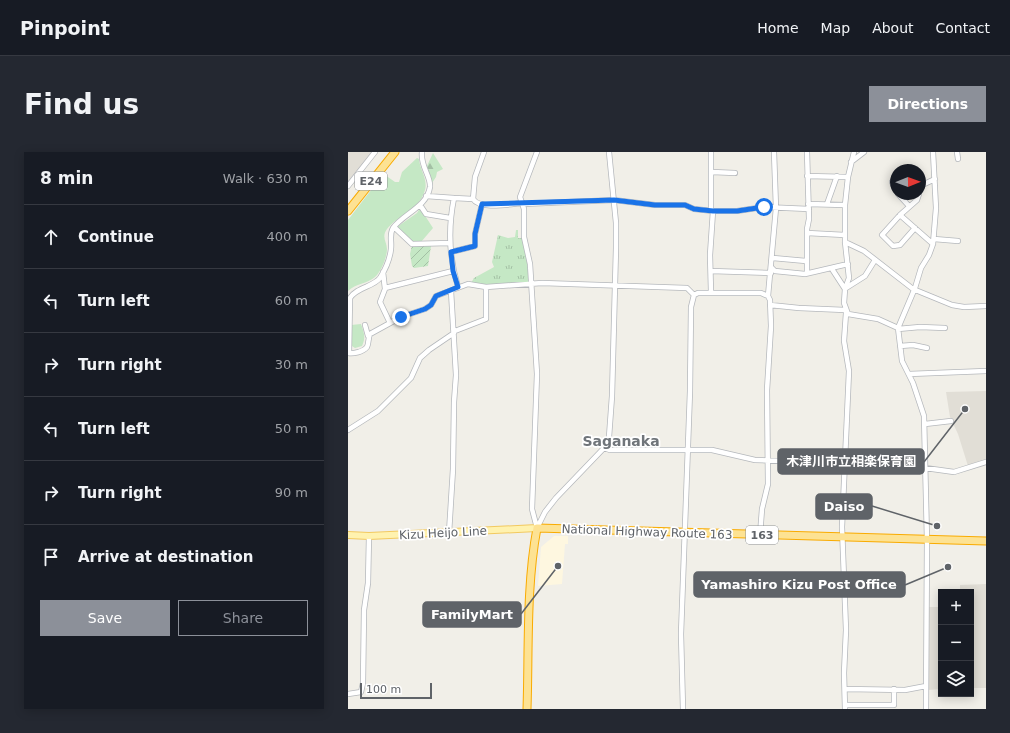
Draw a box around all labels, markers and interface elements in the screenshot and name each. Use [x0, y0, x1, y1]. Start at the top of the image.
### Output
text: Pinpoint [20, 17, 110, 39]
text: Home [757, 20, 799, 36]
text: Map [821, 20, 850, 36]
text: About [872, 20, 914, 36]
text: Contact [936, 20, 990, 36]
button: Directions [869, 86, 986, 122]
text: Find us [24, 88, 139, 121]
north arrow [890, 164, 926, 200]
text: 8 min [40, 168, 93, 188]
text: Walk · 630 m [223, 171, 308, 186]
road number: E24 [355, 172, 387, 190]
route start [755, 198, 773, 216]
icon: ahead [40, 226, 62, 248]
text: Continue [78, 228, 154, 246]
text: 400 m [266, 229, 308, 244]
icon: left [40, 290, 62, 312]
text: Turn left [78, 292, 150, 310]
text: 60 m [275, 293, 308, 308]
route end [392, 308, 410, 326]
icon: right [40, 354, 62, 376]
text: Turn right [78, 356, 162, 374]
text: 30 m [275, 357, 308, 372]
icon: left [40, 418, 62, 440]
text: Turn left [78, 420, 150, 438]
text: 50 m [275, 421, 308, 436]
district label: Saganaka [582, 433, 660, 449]
callout: 木津川市立相楽保育園 [778, 449, 924, 474]
text: 木津川市立相楽保育園 [786, 454, 916, 469]
icon: right [40, 482, 62, 504]
text: Turn right [78, 484, 162, 502]
text: 90 m [275, 485, 308, 500]
callout: Daiso [816, 494, 872, 519]
text: Daiso [824, 499, 864, 514]
street label: National Highway Route 163 [561, 522, 733, 542]
street label: Kizu Heijo Line [399, 524, 487, 542]
road number: 163 [746, 526, 778, 544]
icon: arrive [40, 546, 62, 568]
text: Arrive at destination [78, 548, 253, 566]
callout: Yamashiro Kizu Post Office [694, 572, 905, 597]
text: Yamashiro Kizu Post Office [700, 577, 897, 592]
map controls [938, 589, 974, 697]
button: + [938, 589, 974, 625]
button: Save [40, 600, 170, 636]
button: Share [178, 600, 308, 636]
callout: FamilyMart [423, 602, 521, 627]
text: FamilyMart [431, 607, 513, 622]
button: − [938, 625, 974, 661]
button: layers [938, 661, 974, 697]
scale bar [360, 681, 432, 700]
text: 100 m [366, 683, 401, 696]

